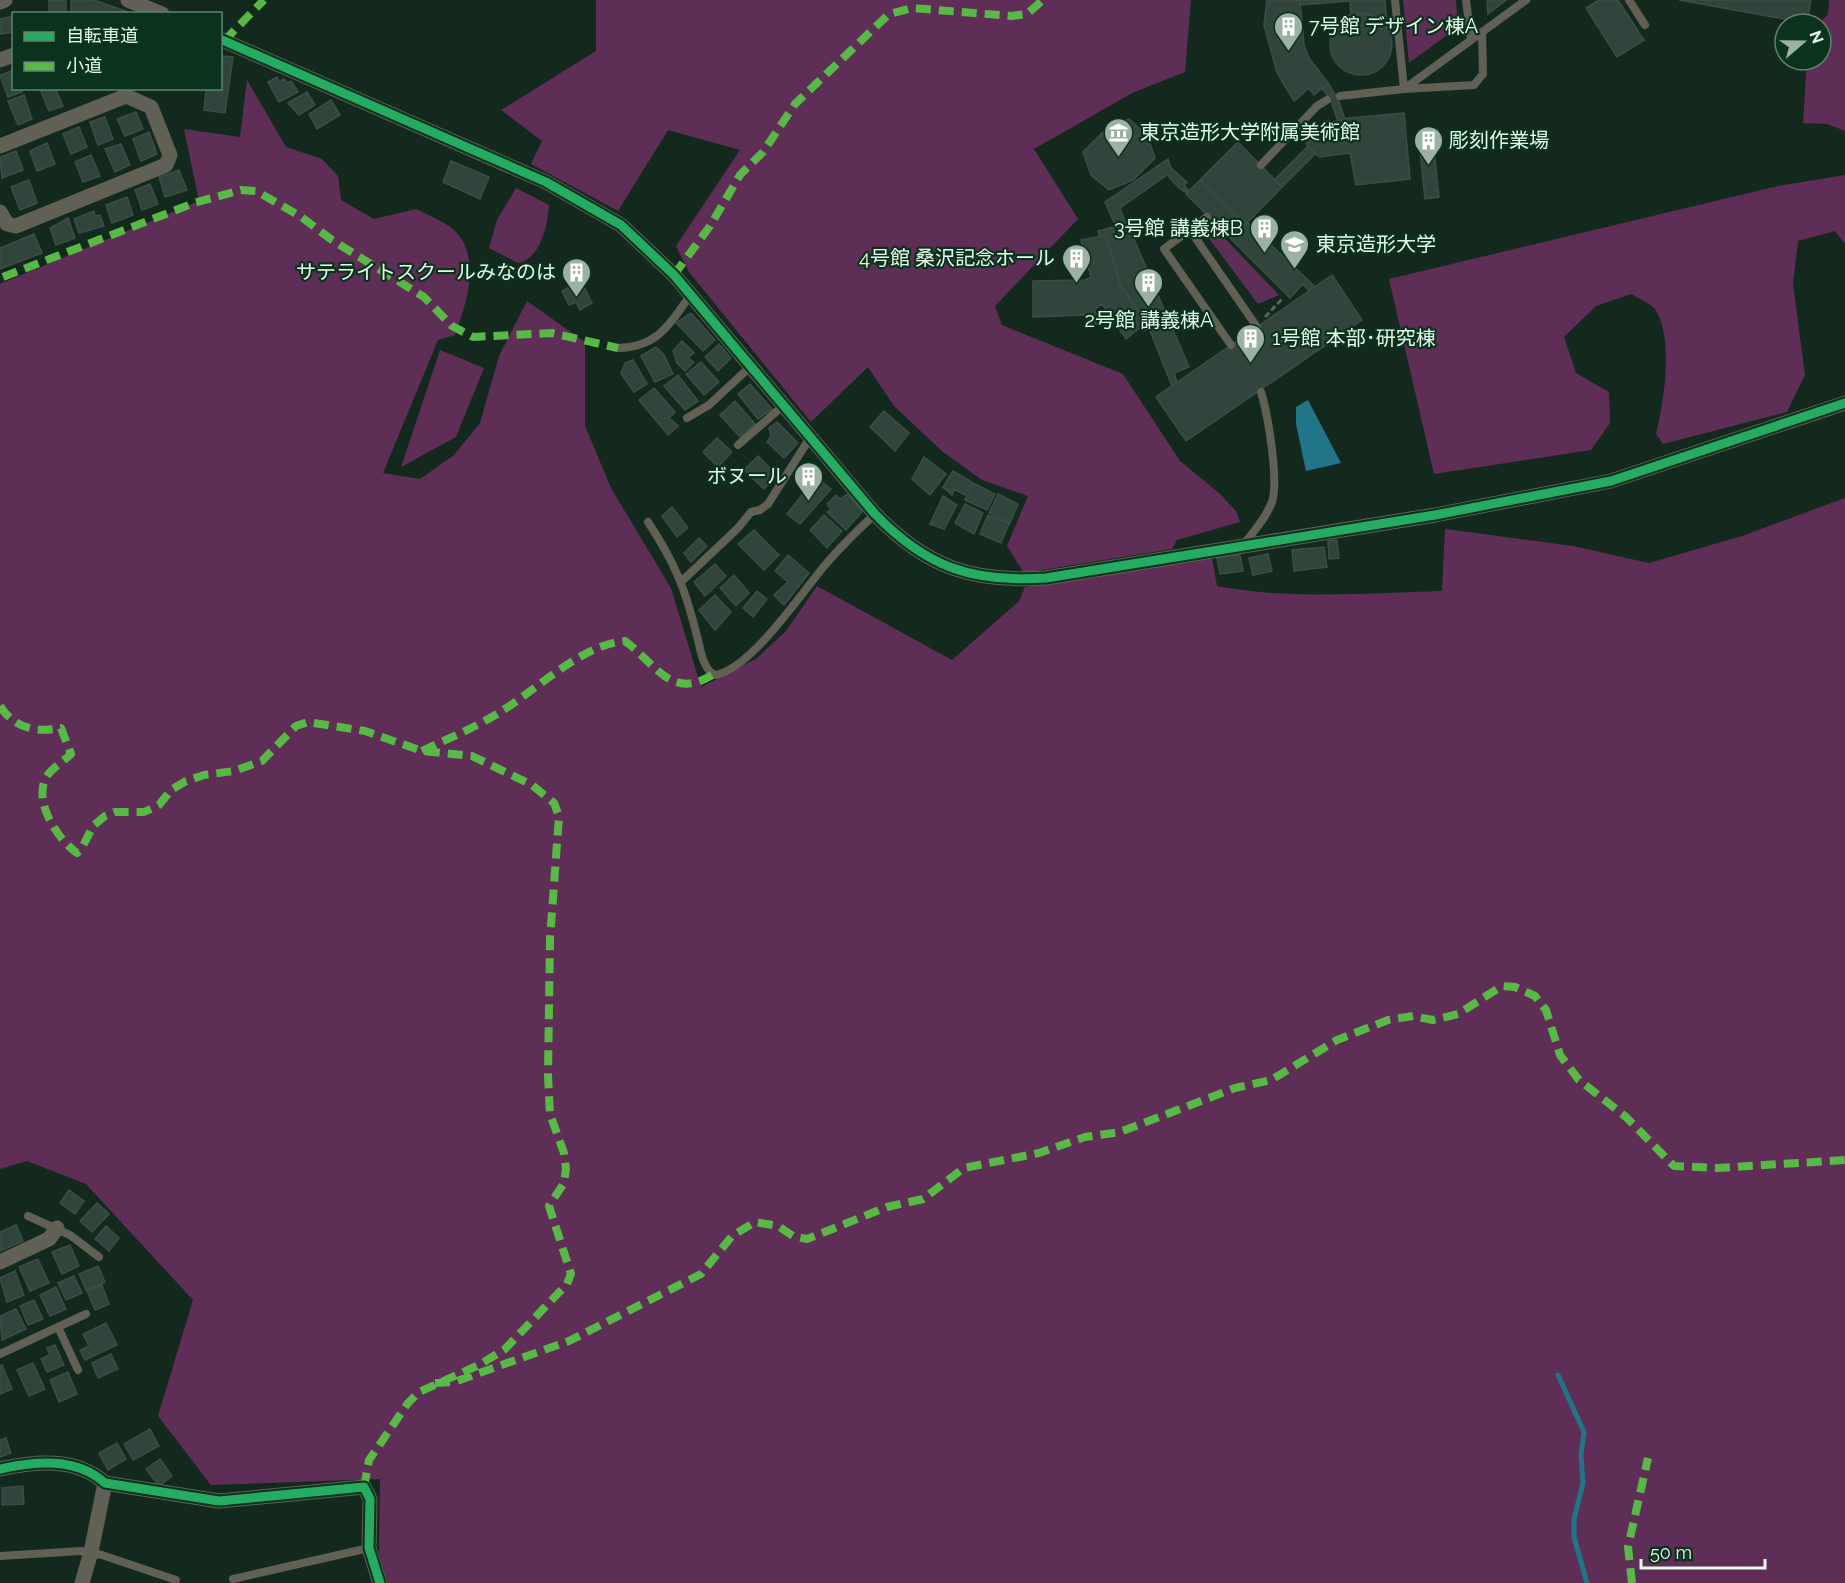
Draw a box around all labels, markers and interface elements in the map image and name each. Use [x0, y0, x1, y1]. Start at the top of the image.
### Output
building icon: 7号館 デザイン棟A [1272, 10, 1304, 52]
legend [12, 12, 222, 90]
north arrow [1773, 12, 1833, 72]
place label: 7号館 デザイン棟A [1309, 14, 1479, 38]
text: 自転車道 [66, 25, 138, 46]
text: N [1806, 28, 1828, 46]
text: 小道 [66, 55, 102, 76]
museum icon: 東京造形大学附属美術館 [1103, 116, 1135, 158]
place label: 東京造形大学附属美術館 [1140, 120, 1360, 144]
building icon: 彫刻作業場 [1412, 124, 1444, 166]
place label: 彫刻作業場 [1449, 128, 1549, 152]
building icon: 3号館 講義棟B [1248, 212, 1280, 254]
place label: 3号館 講義棟B [1114, 216, 1243, 240]
school or university icon: 東京造形大学 [1279, 228, 1311, 270]
place label: 東京造形大学 [1316, 232, 1436, 256]
building icon: 4号館 桑沢記念ホール [1060, 242, 1092, 284]
place label: 4号館 桑沢記念ホール [859, 246, 1055, 270]
building icon: サテライトスクールみなのは [561, 256, 593, 298]
place label: サテライトスクールみなのは [296, 260, 556, 284]
building icon: 2号館 講義棟A [1133, 266, 1165, 308]
place label: 2号館 講義棟A [1084, 308, 1214, 332]
building icon: 1号館 本部･研究棟 [1235, 322, 1267, 364]
place label: 1号館 本部･研究棟 [1272, 326, 1436, 350]
building icon: ボヌール [792, 460, 824, 502]
place label: ボヌール [707, 464, 787, 488]
scale bar [1641, 1532, 1766, 1570]
text: 50 m [1650, 1542, 1692, 1563]

